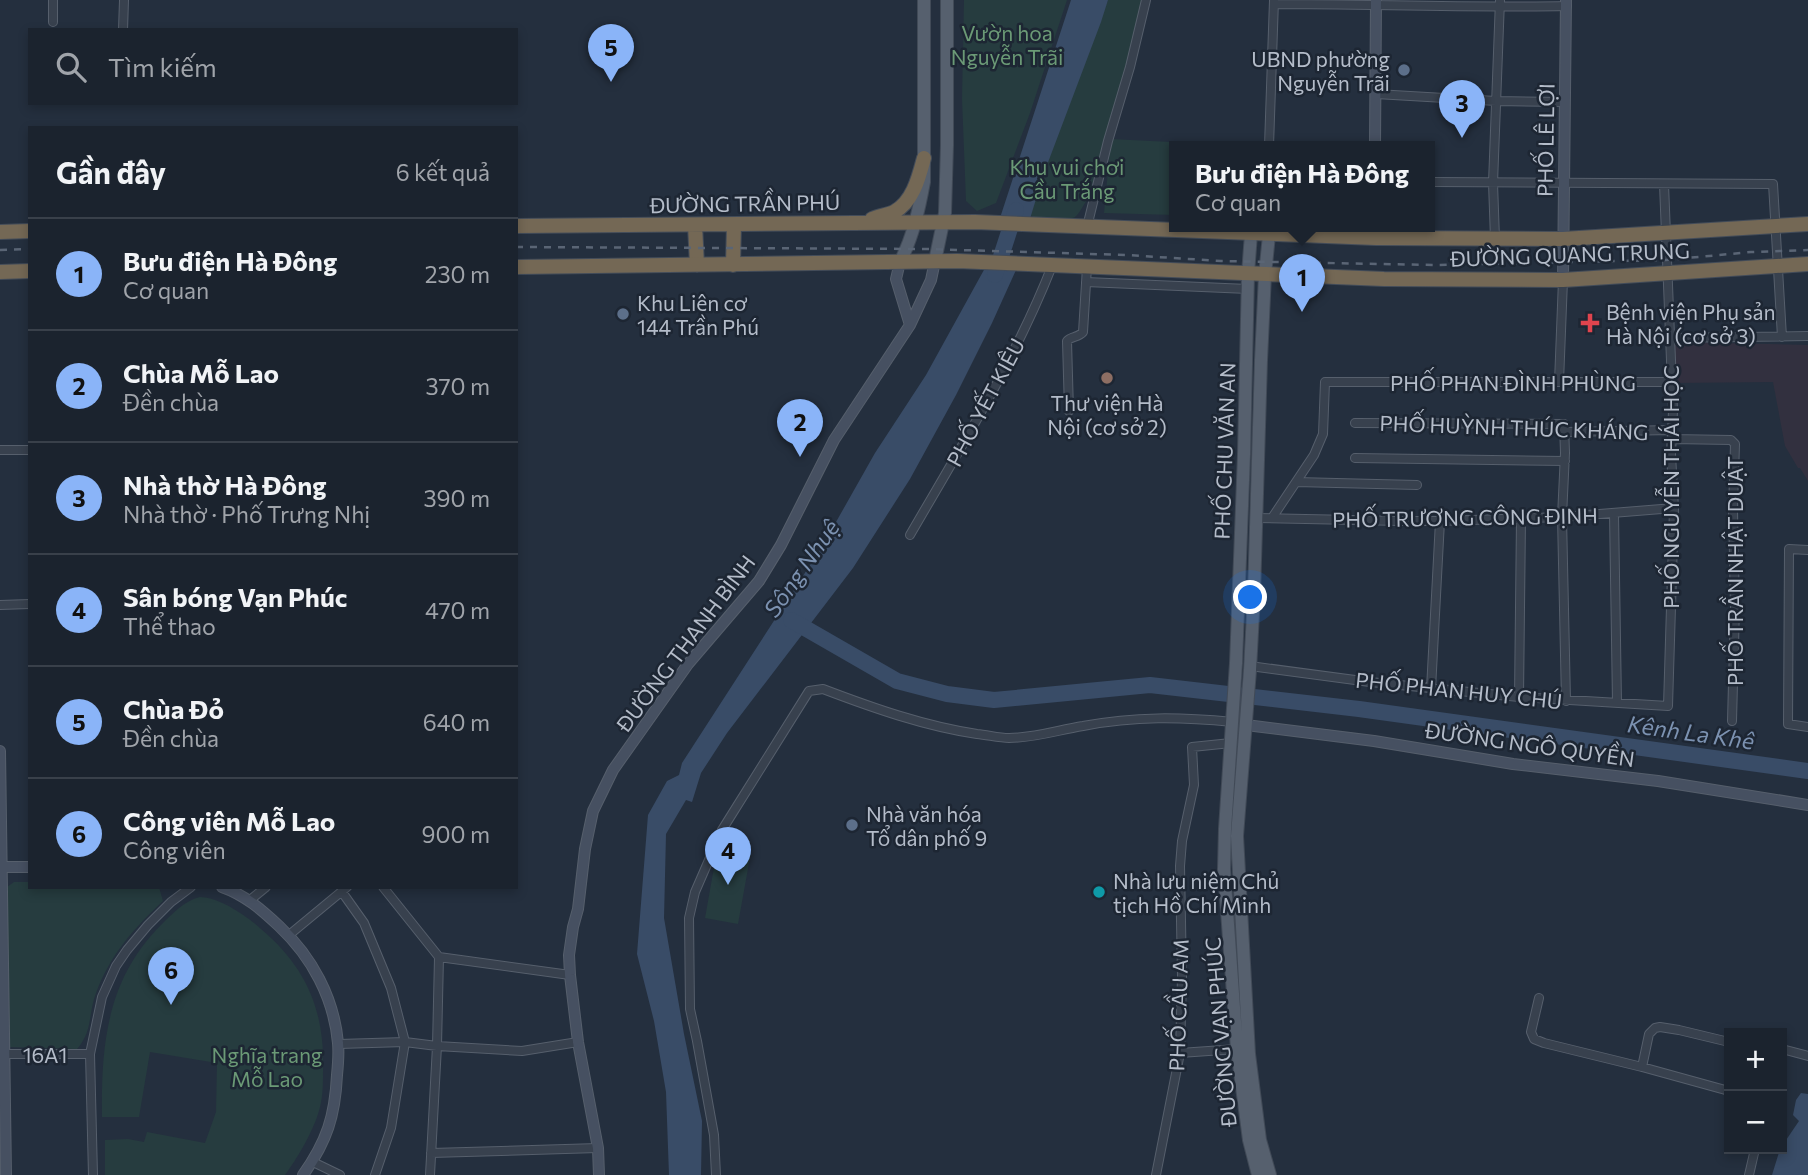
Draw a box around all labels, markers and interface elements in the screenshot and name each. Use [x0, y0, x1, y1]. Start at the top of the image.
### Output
park label: Vườn hoa Nguyễn Trãi [951, 20, 1063, 69]
pin: 5 [588, 24, 634, 82]
search box [28, 28, 518, 105]
place label: UBND phường Nguyễn Trãi [1251, 46, 1390, 95]
icon: search [52, 48, 90, 86]
text: Tìm kiếm [108, 51, 217, 82]
marker: UBND phường Nguyễn Trãi [1396, 62, 1412, 78]
pin: 3 [1439, 80, 1485, 138]
street label: PHỐ LÊ LỢI [1529, 83, 1558, 197]
popup [1169, 141, 1435, 232]
text: Gần đây [56, 153, 166, 190]
park label: Khu vui chơi Cầu Trắng [1010, 154, 1124, 203]
text: Bưu điện Hà Đông [1195, 157, 1409, 188]
text: 6 kết quả [396, 158, 490, 186]
street label: ĐƯỜNG TRẦN PHÚ [648, 186, 840, 217]
text: Cơ quan [1195, 188, 1281, 216]
street label: ĐƯỜNG QUANG TRUNG [1449, 237, 1690, 271]
text: Bưu điện Hà Đông [123, 245, 337, 276]
pin: 1 [1279, 254, 1325, 312]
text: 1 [74, 260, 84, 288]
text: 230 m [425, 260, 490, 288]
text: Cơ quan [123, 276, 209, 304]
place label: Khu Liên cơ 144 Trần Phú [637, 290, 759, 339]
place label: Bệnh viện Phụ sản Hà Nội (cơ sở 3) [1606, 299, 1775, 348]
marker: Khu Liên cơ 144 Trần Phú [615, 306, 631, 322]
marker: Bệnh viện Phụ sản Hà Nội (cơ sở 3) [1580, 313, 1600, 333]
street label: PHỐ YẾT KIÊU [938, 332, 1029, 470]
text: Chùa Mỗ Lao [123, 357, 279, 388]
street label: PHỐ CHU VĂN AN [1205, 362, 1240, 540]
street label: PHỐ NGUYỄN THÁI HỌC [1654, 365, 1683, 609]
street label: PHỐ PHAN ĐÌNH PHÙNG [1390, 367, 1636, 395]
marker: Thư viện Hà Nội (cơ sở 2) [1099, 370, 1115, 386]
text: 2 [72, 372, 86, 400]
text: 370 m [425, 372, 490, 400]
text: Đền chùa [123, 388, 219, 416]
place label: Thư viện Hà Nội (cơ sở 2) [1047, 390, 1167, 439]
pin: 2 [777, 399, 823, 457]
street label: PHỐ HUỲNH THÚC KHÁNG [1379, 407, 1649, 444]
street label: PHỐ TRẦN NHẬT DUẬT [1719, 456, 1747, 686]
text: Nhà thờ Hà Đông [123, 469, 326, 500]
text: 3 [72, 484, 86, 512]
text: 390 m [423, 484, 490, 512]
street label: PHỐ TRƯƠNG CÔNG ĐỊNH [1332, 499, 1598, 532]
text: Nhà thờ · Phố Trưng Nhị [123, 500, 370, 528]
water label: Sông Nhuệ [757, 513, 845, 622]
street label: ĐƯỜNG THANH BÌNH [610, 550, 760, 737]
your location [1233, 580, 1267, 614]
text: Sân bóng Vạn Phúc [123, 581, 347, 612]
text: 4 [72, 596, 86, 624]
text: 470 m [425, 596, 490, 624]
text: Thể thao [123, 612, 216, 640]
street label: PHỐ PHAN HUY CHÚ [1354, 664, 1564, 713]
text: Chùa Đỏ [123, 693, 224, 724]
text: 5 [72, 708, 86, 736]
text: 640 m [423, 708, 490, 736]
water label: Kênh La Khê [1626, 709, 1757, 755]
street label: ĐƯỜNG NGÔ QUYỀN [1423, 714, 1637, 771]
text: Đền chùa [123, 724, 219, 752]
place label: Nhà văn hóa Tổ dân phố 9 [866, 801, 987, 850]
text: Công viên Mỗ Lao [123, 805, 335, 836]
marker: Nhà văn hóa Tổ dân phố 9 [844, 817, 860, 833]
text: 6 [72, 820, 86, 848]
text: 900 m [422, 820, 490, 848]
pin: 4 [705, 827, 751, 885]
text: Công viên [123, 836, 226, 864]
place label: Nhà lưu niệm Chủ tịch Hồ Chí Minh [1113, 868, 1279, 917]
marker: Nhà lưu niệm Chủ tịch Hồ Chí Minh [1091, 884, 1107, 900]
street label: ĐƯỜNG VẠN PHÚC [1199, 936, 1241, 1129]
street label: PHỐ CẦU AM [1160, 938, 1193, 1072]
pin: 6 [148, 947, 194, 1005]
map controls [1724, 1028, 1787, 1154]
button: + [1724, 1028, 1787, 1091]
street label: 16A1 [23, 1042, 67, 1067]
park label: Nghĩa trang Mỗ Lao [212, 1042, 322, 1091]
button: − [1724, 1091, 1787, 1154]

